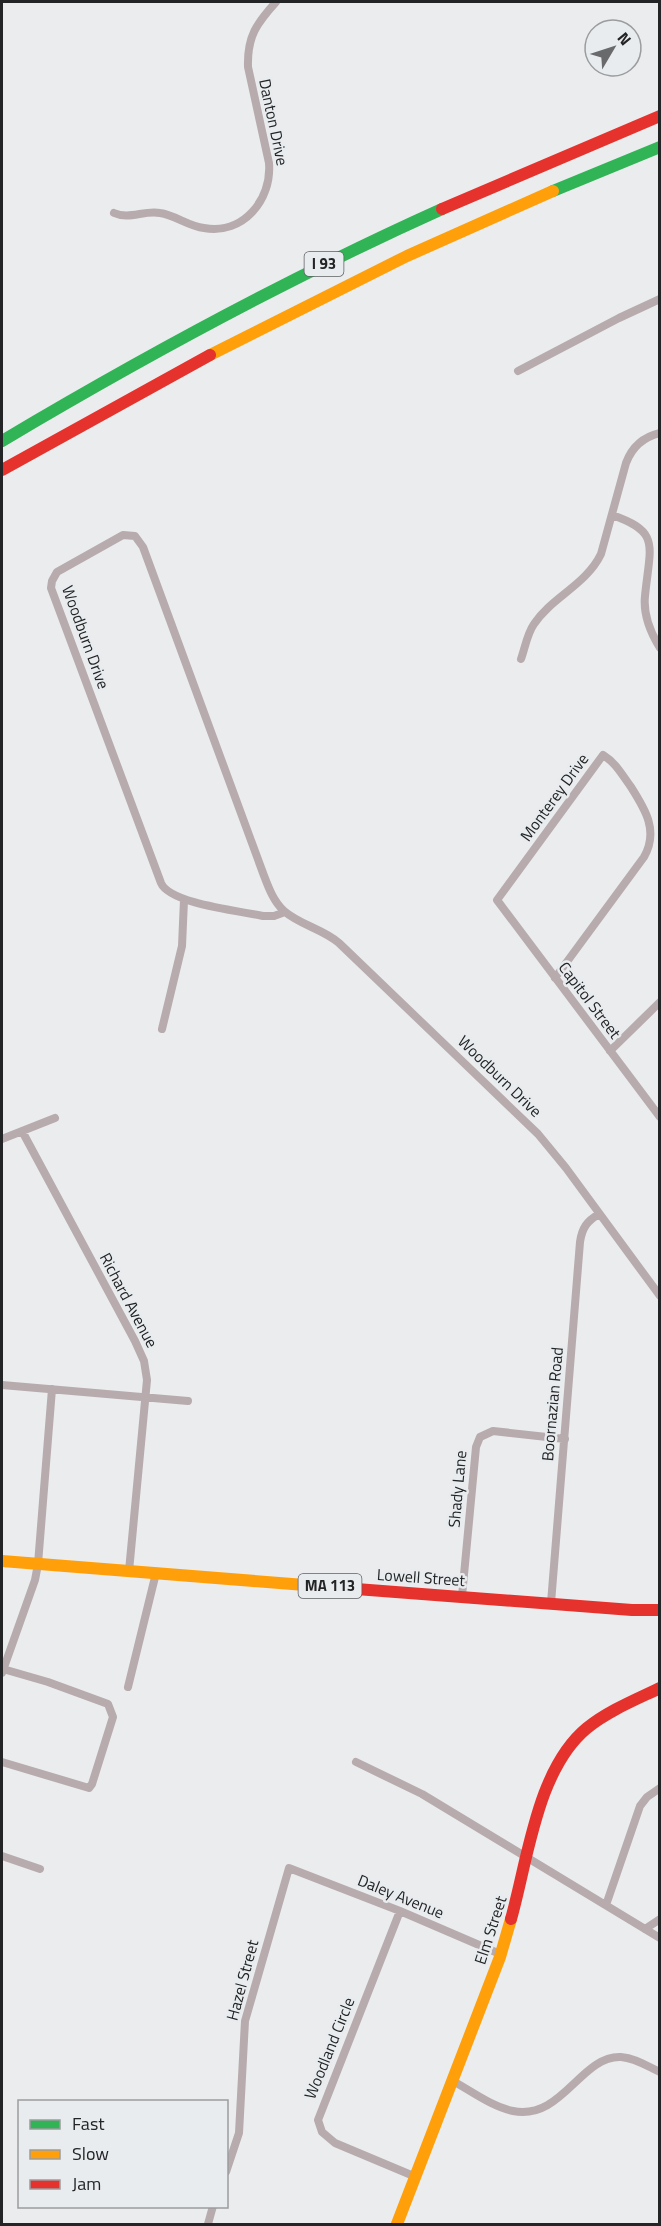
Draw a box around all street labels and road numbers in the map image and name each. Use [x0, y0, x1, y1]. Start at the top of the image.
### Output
street label: Danton Drive [253, 76, 295, 168]
road number: I 93 [304, 252, 344, 276]
street label: Woodburn Drive [56, 582, 116, 692]
street label: Monterey Drive [514, 748, 594, 846]
street label: Capitol Street [553, 956, 627, 1044]
street label: Woodburn Drive [453, 1030, 547, 1122]
street label: Richard Avenue [94, 1248, 164, 1352]
street label: Boornazian Road [535, 1346, 569, 1462]
street label: Shady Lane [442, 1449, 472, 1529]
street label: Lowell Street [376, 1562, 466, 1592]
road number: MA 113 [298, 1574, 362, 1598]
street label: Daley Avenue [354, 1868, 448, 1924]
street label: Elm Street [468, 1892, 512, 1967]
street label: Hazel Street [220, 1937, 264, 2023]
street label: Woodland Circle [298, 1994, 360, 2102]

